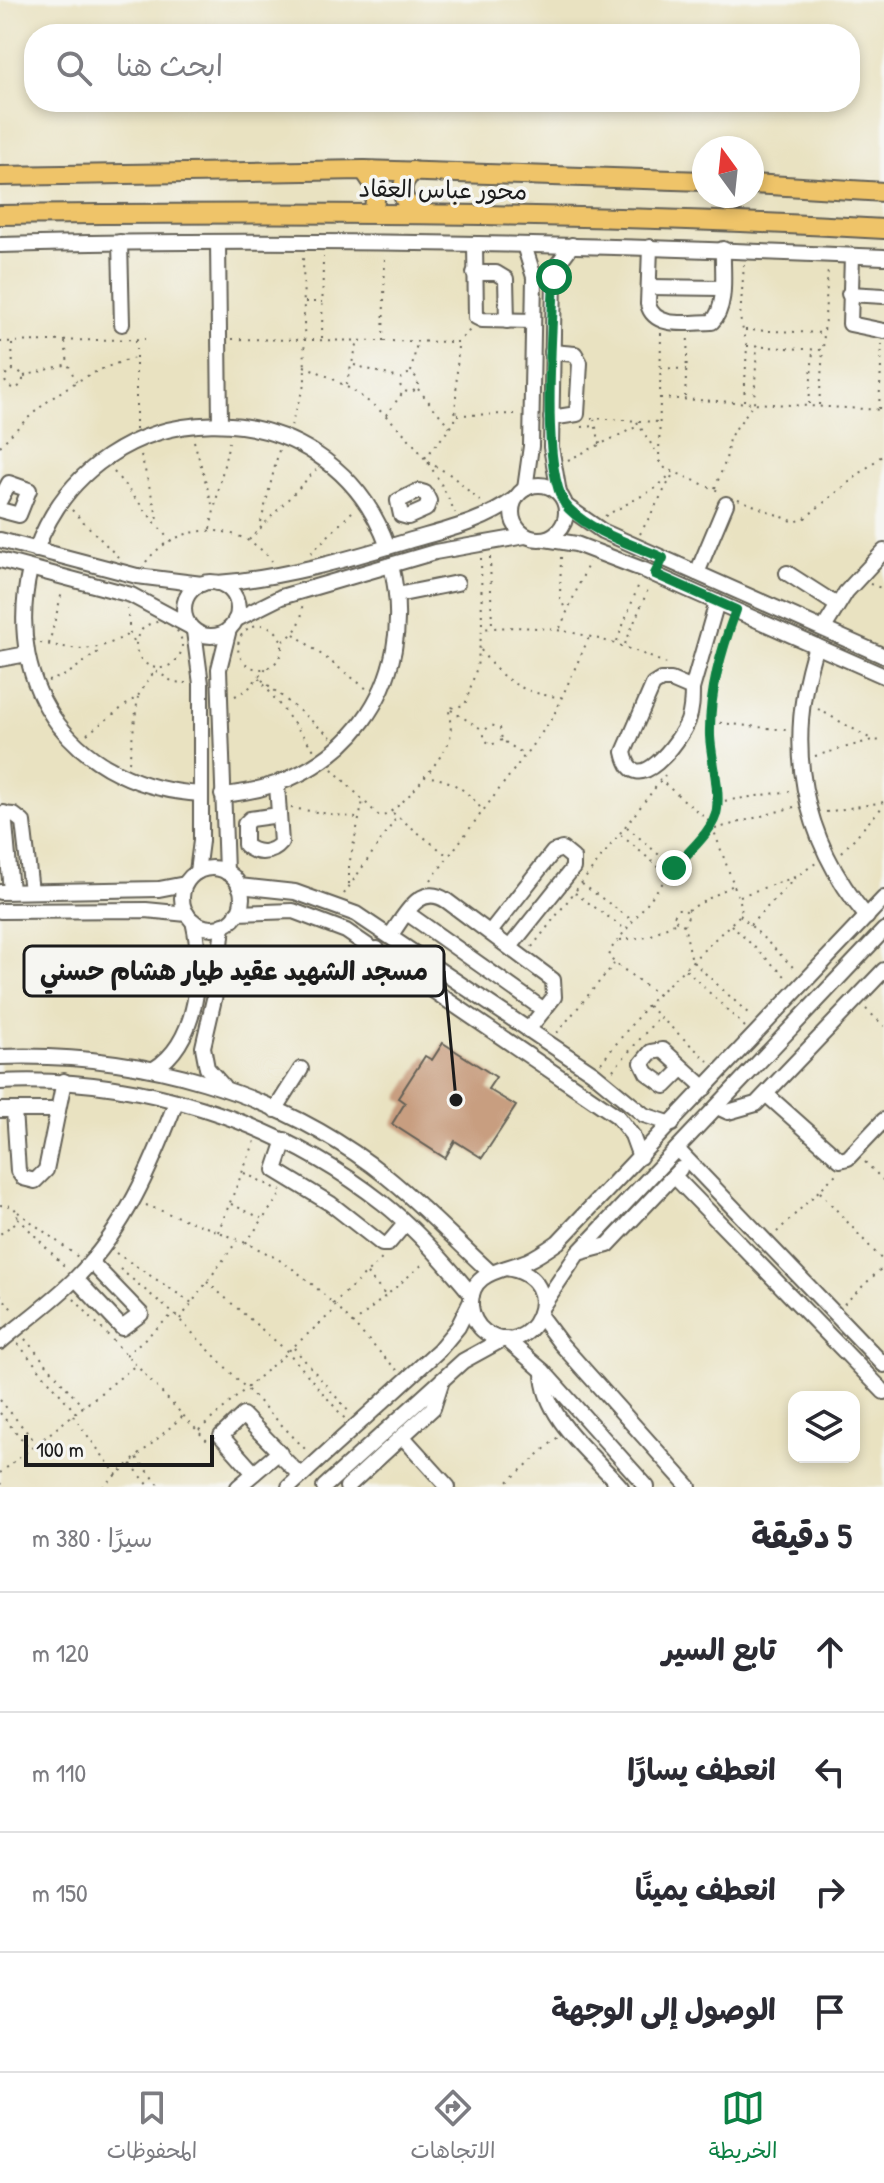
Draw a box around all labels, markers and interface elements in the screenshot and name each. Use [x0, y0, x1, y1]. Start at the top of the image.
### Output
search box [24, 24, 860, 112]
text: ابحث هنا [116, 45, 223, 85]
icon: search [52, 46, 96, 90]
north arrow [692, 136, 764, 208]
street label: محور عباس العقاد [358, 172, 528, 206]
route start [536, 259, 572, 295]
route end [656, 850, 692, 886]
callout: مسجد الشهيد عقيد طيار هشام حسني [24, 946, 444, 996]
text: مسجد الشهيد عقيد طيار هشام حسني [40, 953, 428, 995]
map controls [788, 1391, 860, 1463]
button: layers [788, 1391, 860, 1463]
scale bar [24, 1431, 214, 1467]
text: 100 m [36, 1434, 84, 1464]
text: 5 دقيقة [751, 1513, 852, 1559]
text: سيرًا · 380 m [32, 1520, 153, 1555]
text: تابع السير [662, 1629, 776, 1669]
icon: ahead [808, 1630, 852, 1674]
text: 120 m [32, 1635, 89, 1670]
text: انعطف يسارًا [627, 1749, 776, 1789]
icon: left [808, 1750, 852, 1794]
text: 110 m [32, 1755, 86, 1790]
text: انعطف يمينًا [635, 1869, 776, 1909]
icon: right [808, 1870, 852, 1914]
text: 150 m [32, 1875, 88, 1910]
text: الوصول إلى الوجهة [551, 1989, 776, 2029]
icon: arrive [808, 1990, 852, 2034]
tab: المحفوظات [107, 2086, 197, 2170]
tab: الاتجاهات [411, 2086, 495, 2170]
tab: الخريطة [709, 2086, 777, 2170]

